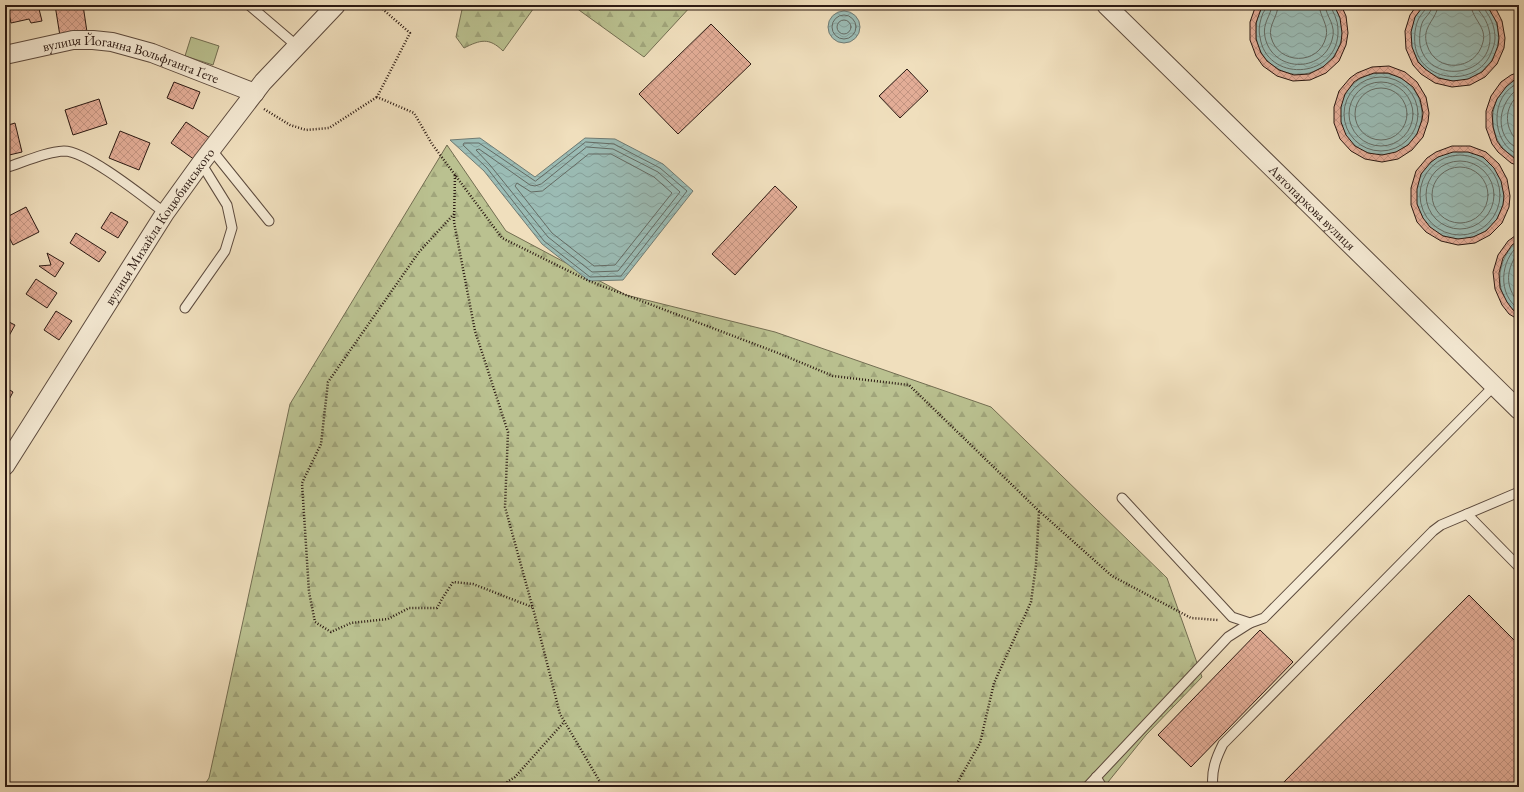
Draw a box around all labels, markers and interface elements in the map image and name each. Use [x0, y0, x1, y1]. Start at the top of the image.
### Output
street label: вулиця Йоганна Вольфганга Ґете [41, 31, 222, 87]
street label: вулиця Михайла Коцюбинського [100, 144, 218, 308]
street label: Автопаркова вулиця [1264, 160, 1360, 254]

